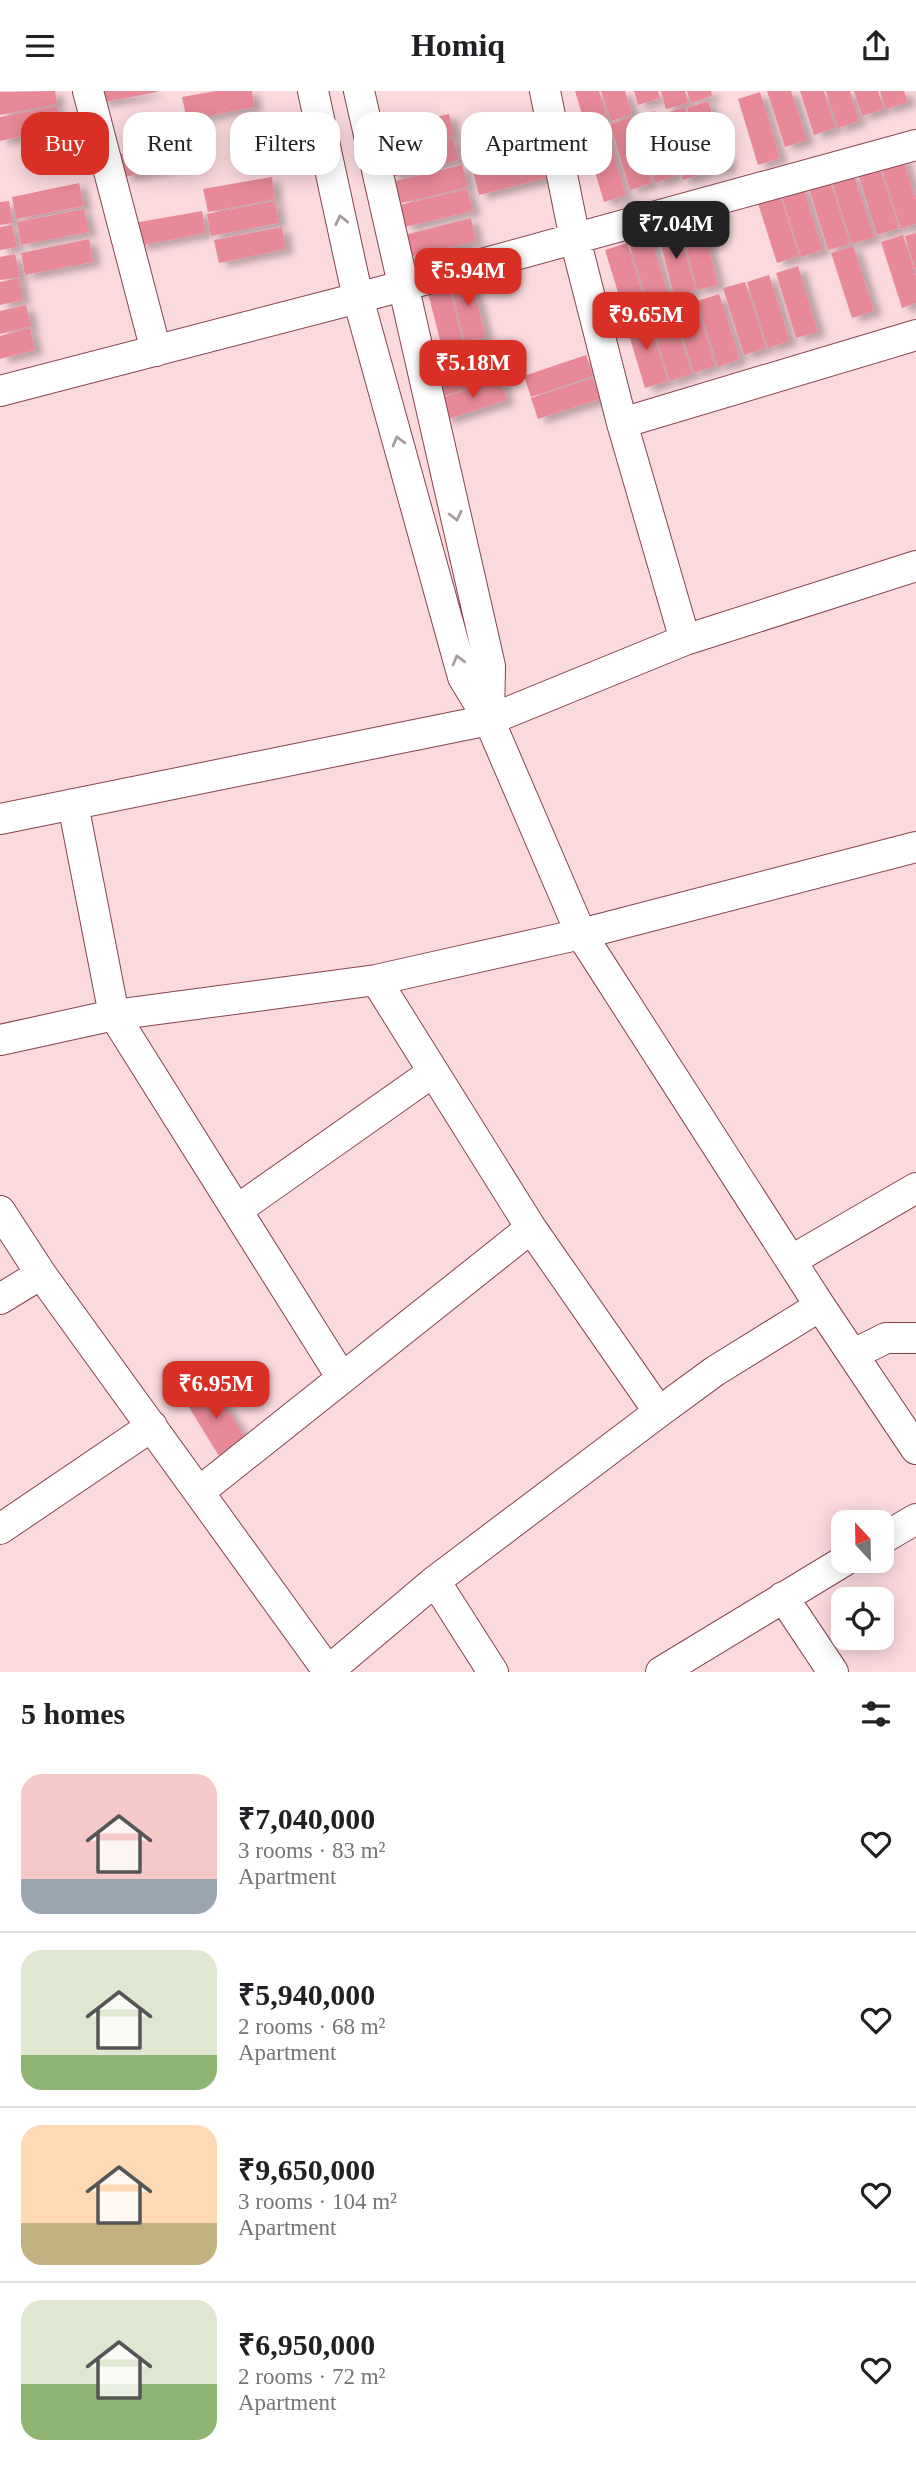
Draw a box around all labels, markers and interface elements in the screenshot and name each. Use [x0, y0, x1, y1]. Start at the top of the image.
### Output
icon: menu [21, 27, 59, 65]
text: Homiq [411, 27, 505, 63]
icon: share [857, 27, 895, 65]
chip: Buy [21, 112, 109, 175]
chip: Rent [123, 112, 216, 175]
chip: Filters [230, 112, 340, 175]
chip: New [354, 112, 447, 175]
chip: Apartment [461, 112, 612, 175]
chip: House [626, 112, 735, 175]
pin: ₹7.04M [619, 201, 733, 261]
text: ₹7.04M [638, 211, 714, 236]
one-way arrow [335, 214, 350, 226]
pin: ₹5.94M [411, 249, 525, 308]
text: ₹5.94M [430, 258, 506, 283]
pin: ₹9.65M [589, 293, 703, 352]
text: ₹9.65M [608, 302, 684, 327]
pin: ₹5.18M [416, 341, 530, 400]
text: ₹5.18M [435, 350, 511, 375]
one-way arrow [392, 435, 406, 447]
one-way arrow [448, 510, 462, 522]
one-way arrow [452, 654, 467, 666]
pin: ₹6.95M [159, 1361, 273, 1421]
text: ₹6.95M [178, 1371, 254, 1396]
north arrow [831, 1510, 894, 1573]
map controls [831, 1510, 894, 1650]
button: locate [831, 1587, 894, 1650]
icon: filters [857, 1695, 895, 1733]
text: 5 homes [21, 1697, 125, 1730]
icon: home [77, 1802, 161, 1886]
text: ₹7,040,000 [238, 1802, 375, 1835]
icon: heart [857, 1825, 895, 1863]
text: 3 rooms · 83 m² [238, 1838, 385, 1863]
text: Apartment [238, 1864, 336, 1889]
icon: home [77, 1978, 161, 2062]
text: ₹5,940,000 [238, 1978, 375, 2011]
icon: heart [857, 2001, 895, 2039]
text: 2 rooms · 68 m² [238, 2014, 385, 2039]
text: Apartment [238, 2040, 336, 2065]
icon: home [77, 2153, 161, 2237]
text: ₹9,650,000 [238, 2153, 375, 2186]
icon: heart [857, 2176, 895, 2214]
text: 3 rooms · 104 m² [238, 2189, 397, 2214]
text: Apartment [238, 2215, 336, 2240]
icon: home [77, 2328, 161, 2412]
text: ₹6,950,000 [238, 2328, 375, 2361]
icon: heart [857, 2351, 895, 2389]
text: 2 rooms · 72 m² [238, 2364, 385, 2389]
text: Apartment [238, 2390, 336, 2415]

